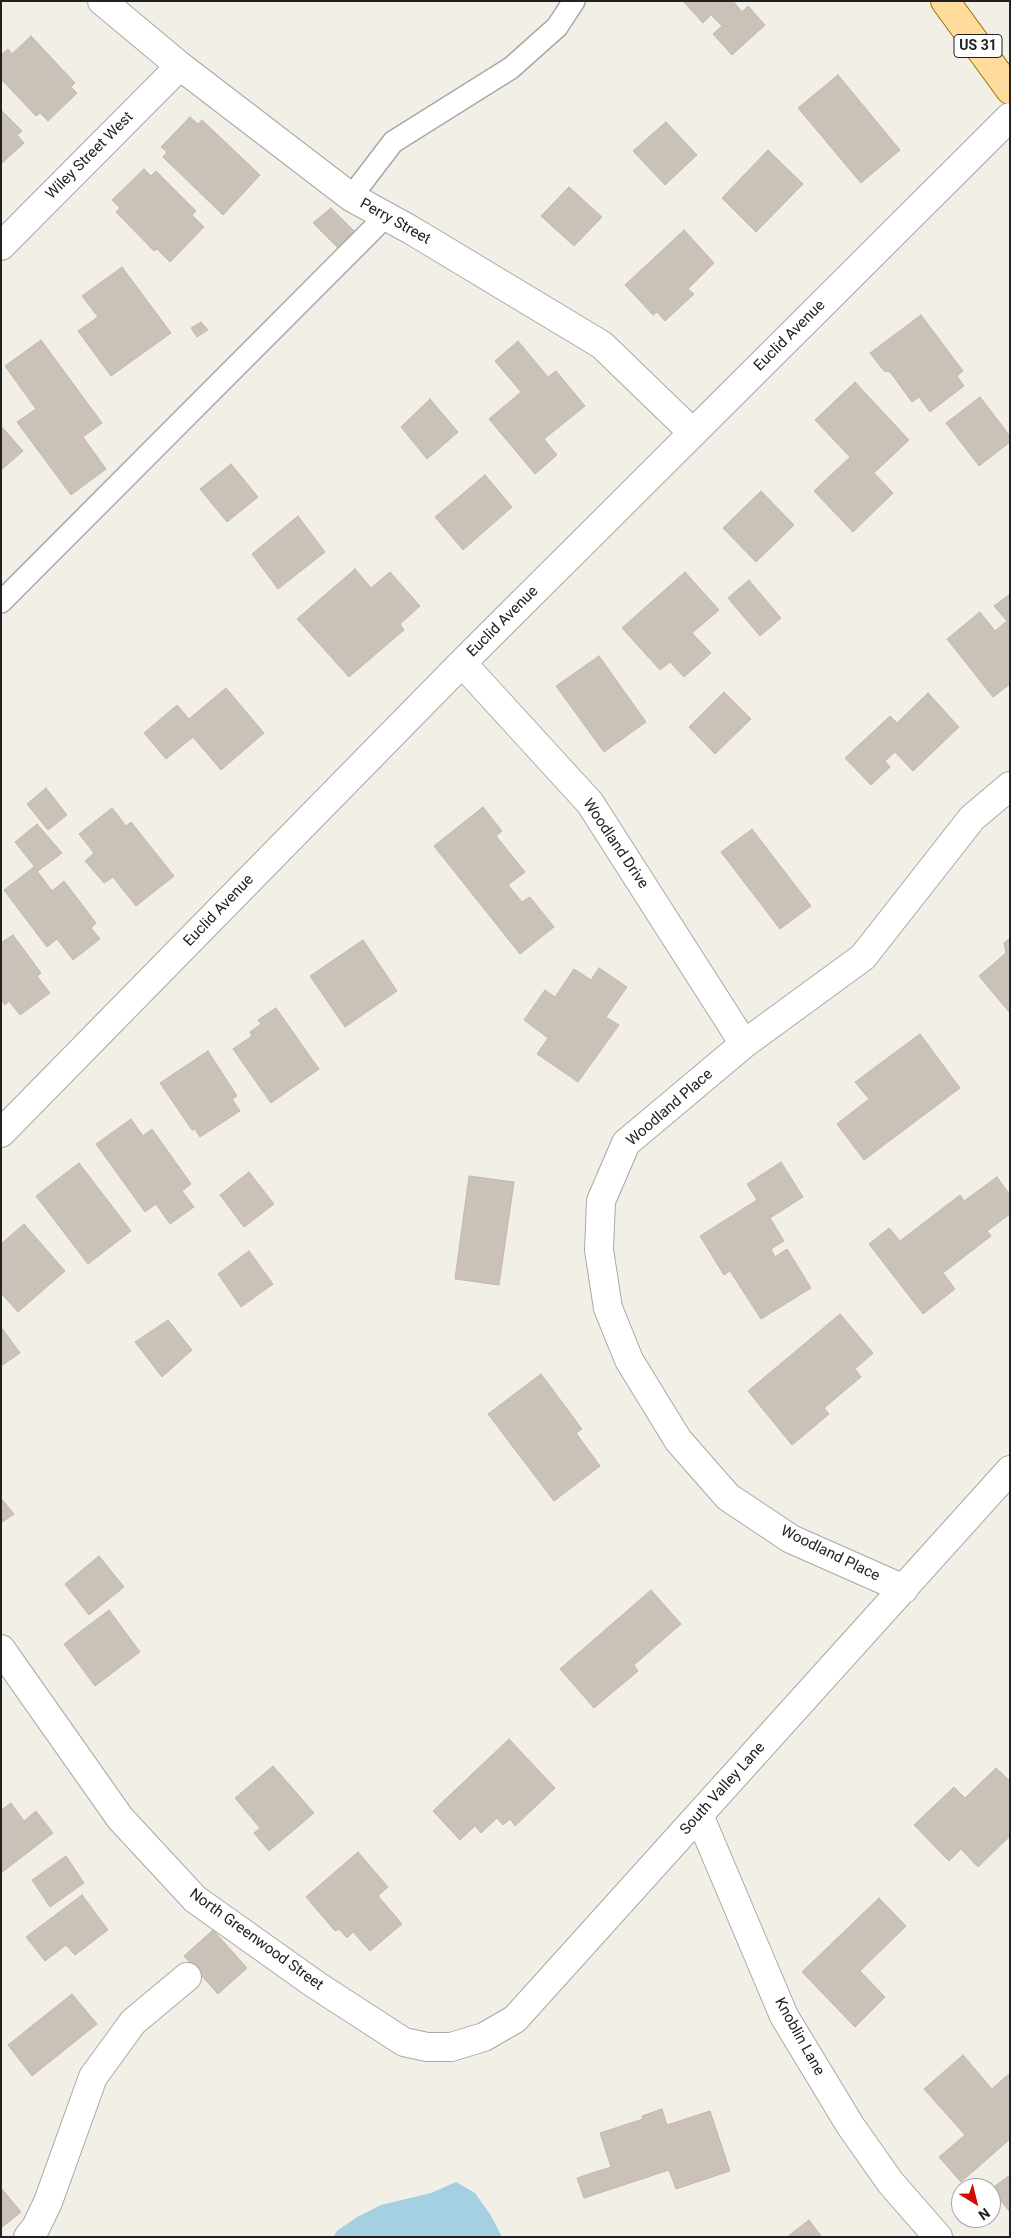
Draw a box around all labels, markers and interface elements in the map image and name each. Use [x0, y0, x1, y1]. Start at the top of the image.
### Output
road number: US 31 [954, 34, 1002, 58]
street label: Wiley Street West [43, 109, 137, 203]
street label: Perry Street [357, 195, 433, 249]
street label: Euclid Avenue [751, 297, 829, 375]
street label: Euclid Avenue [464, 583, 542, 661]
street label: Woodland Drive [578, 796, 652, 892]
street label: Euclid Avenue [180, 871, 258, 951]
street label: Woodland Place [623, 1066, 717, 1150]
street label: Woodland Place [778, 1522, 882, 1586]
street label: South Valley Lane [677, 1739, 769, 1839]
street label: North Greenwood Street [186, 1885, 326, 1995]
street label: Knoblin Lane [770, 1995, 828, 2079]
north arrow [951, 2178, 1001, 2228]
text: N [976, 2205, 993, 2224]

